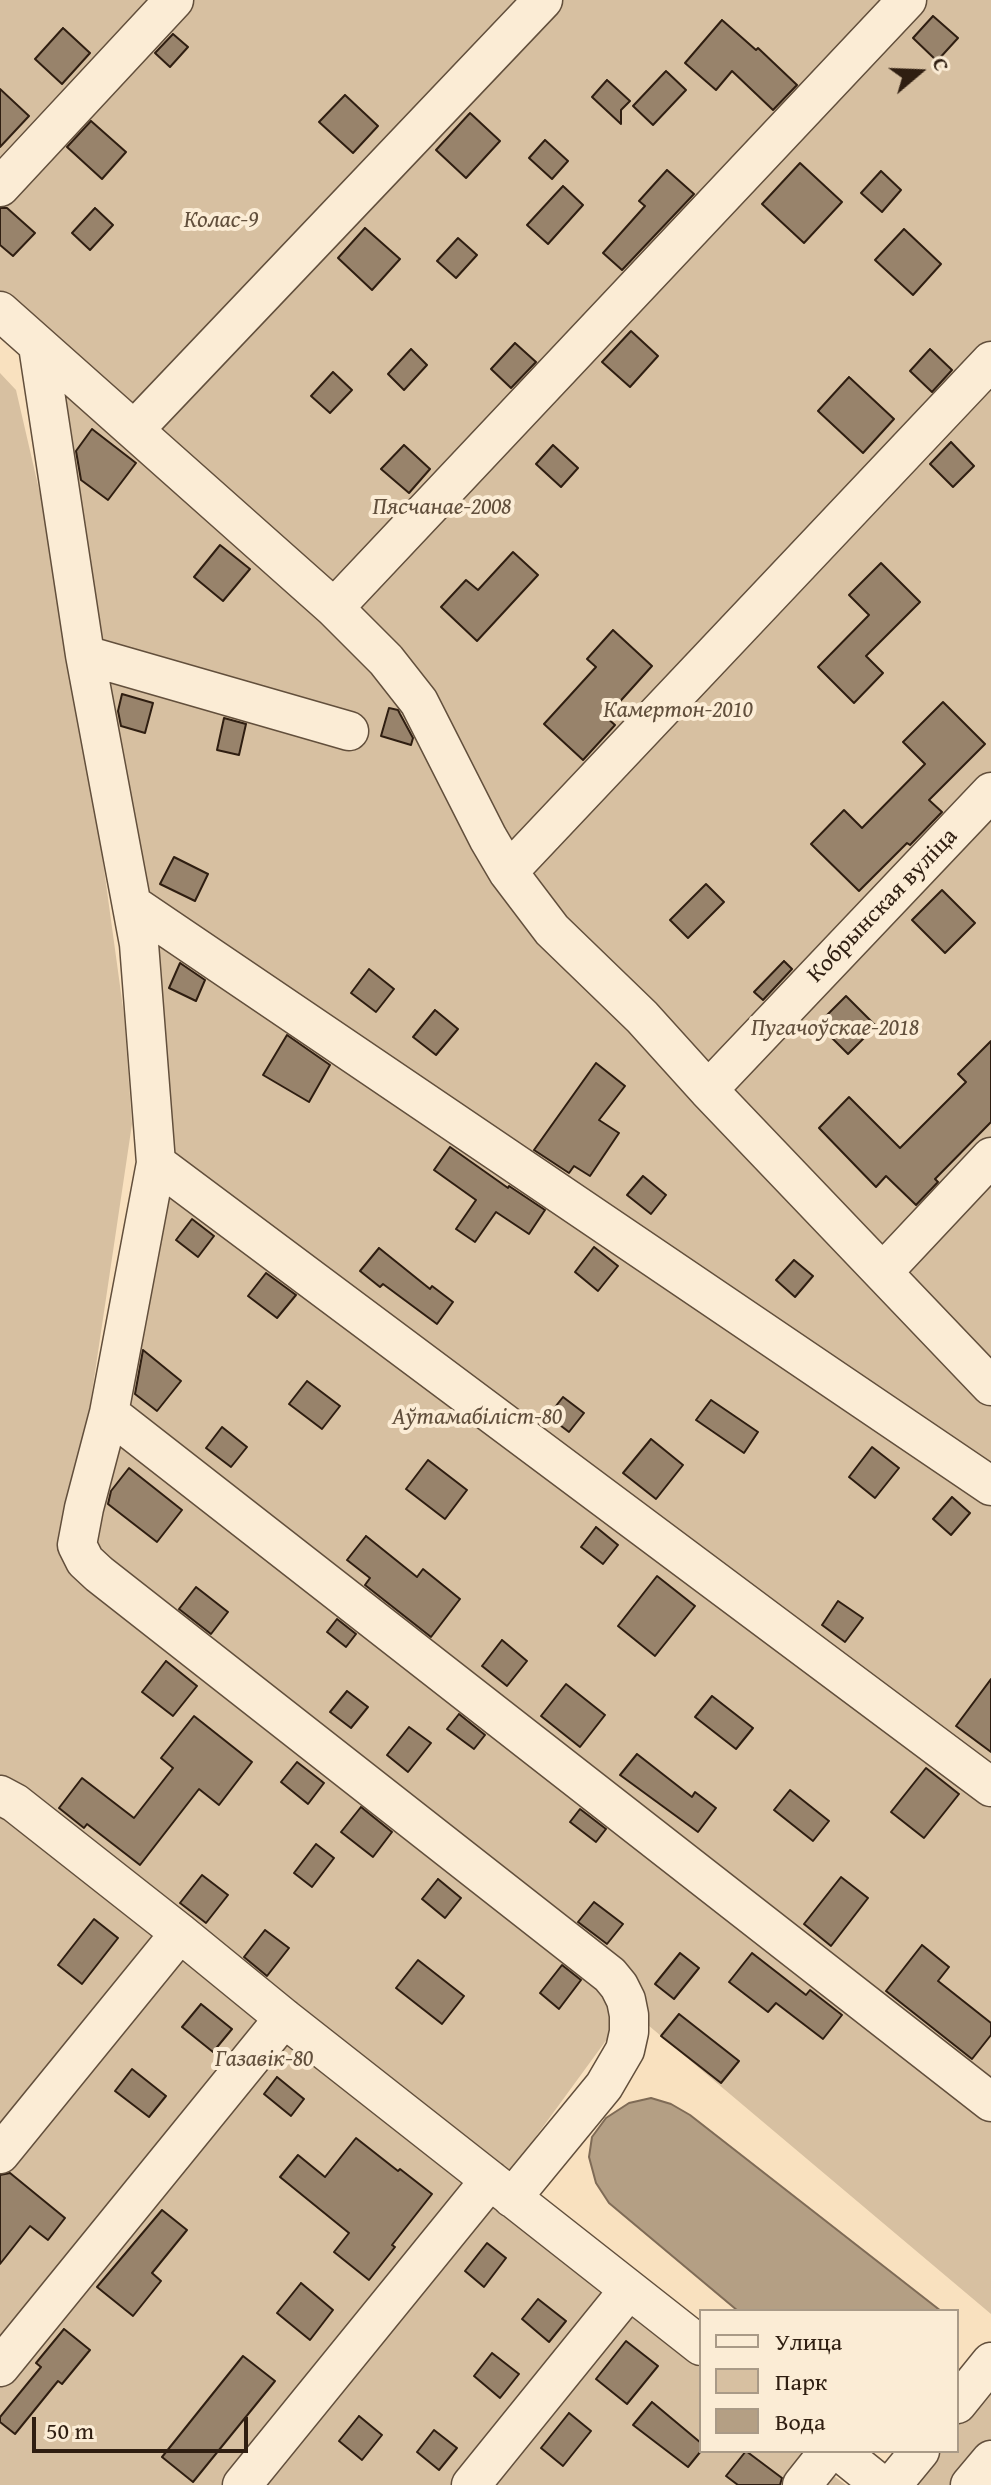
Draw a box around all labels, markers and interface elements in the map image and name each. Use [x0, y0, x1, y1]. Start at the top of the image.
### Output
north arrow [879, 32, 959, 112]
text: С [925, 53, 959, 75]
park label: Колас-9 [184, 207, 258, 235]
park label: Пясчанае-2008 [373, 494, 511, 522]
park label: Камертон-2010 [603, 697, 753, 725]
street label: Кобрынская вуліца [802, 823, 964, 989]
park label: Пугачоўскае-2018 [751, 1015, 919, 1043]
park label: Аўтамабіліст-80 [392, 1404, 562, 1432]
park label: Газавік-80 [215, 2046, 313, 2074]
legend [699, 2309, 959, 2453]
text: Улица [775, 2324, 842, 2359]
text: Парк [775, 2364, 827, 2399]
scale bar [36, 2401, 252, 2451]
text: Вода [775, 2404, 825, 2439]
text: 50 m [46, 2413, 94, 2448]

